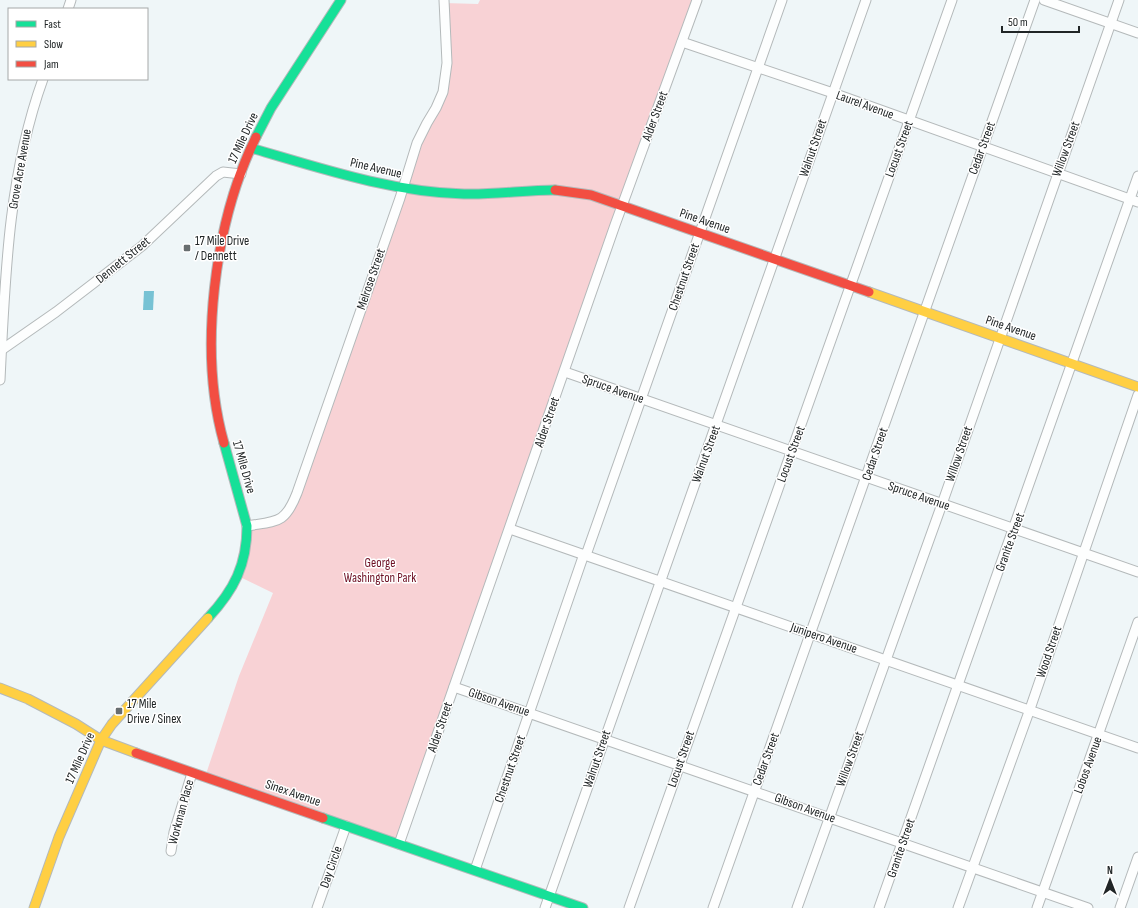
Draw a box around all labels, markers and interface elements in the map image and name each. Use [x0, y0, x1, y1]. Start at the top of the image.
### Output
legend [8, 8, 148, 80]
scale bar [1002, 8, 1079, 34]
text: 50 m [1008, 15, 1028, 30]
text: Fast [44, 17, 61, 32]
text: Slow [44, 37, 63, 52]
text: Jam [43, 57, 59, 72]
street label: Laurel Avenue [834, 87, 896, 123]
street label: Alder Street [638, 89, 671, 144]
street label: 17 Mile Drive [224, 110, 262, 166]
street label: Walnut Street [796, 117, 830, 179]
street label: Locust Street [881, 119, 917, 179]
street label: Cedar Street [965, 119, 999, 177]
street label: Willow Street [1049, 119, 1083, 179]
street label: Grove Acre Avenue [5, 128, 35, 210]
street label: Pine Avenue [349, 154, 403, 182]
street label: Pine Avenue [678, 205, 732, 237]
street label: Dennett Street [93, 233, 153, 287]
place label: 17 Mile Drive / Dennett [195, 233, 249, 264]
street label: Chestnut Street [665, 241, 703, 313]
marker: 17 Mile Drive / Dennett [182, 243, 192, 253]
street label: Melrose Street [353, 246, 389, 312]
street label: Pine Avenue [984, 312, 1038, 344]
street label: Spruce Avenue [580, 371, 646, 407]
street label: Alder Street [531, 395, 563, 450]
street label: Walnut Street [688, 423, 724, 485]
street label: Locust Street [773, 424, 809, 484]
street label: Willow Street [942, 424, 976, 484]
street label: Cedar Street [858, 425, 892, 483]
street label: 17 Mile Drive [229, 439, 259, 495]
street label: Spruce Avenue [886, 478, 952, 514]
street label: Granite Street [992, 510, 1028, 574]
park label: George Washington Park [344, 555, 416, 586]
street label: Junipero Avenue [788, 619, 859, 657]
street label: Wood Street [1033, 624, 1065, 680]
street label: Gibson Avenue [466, 684, 532, 720]
place label: 17 Mile Drive / Sinex [127, 696, 181, 727]
street label: Alder Street [424, 700, 456, 755]
marker: 17 Mile Drive / Sinex [114, 706, 124, 716]
street label: Walnut Street [580, 728, 614, 790]
street label: Locust Street [664, 729, 698, 789]
street label: Willow Street [833, 729, 867, 789]
street label: 17 Mile Drive [62, 730, 98, 786]
street label: Cedar Street [749, 730, 783, 788]
street label: Chestnut Street [491, 733, 529, 805]
street label: Lobos Avenue [1070, 734, 1106, 796]
street label: Sinex Avenue [263, 776, 323, 810]
street label: Workman Place [165, 778, 197, 846]
street label: Gibson Avenue [772, 790, 838, 826]
street label: Granite Street [883, 816, 919, 880]
street label: Day Circle [316, 844, 346, 890]
north arrow [1090, 860, 1130, 900]
text: N [1107, 864, 1113, 877]

